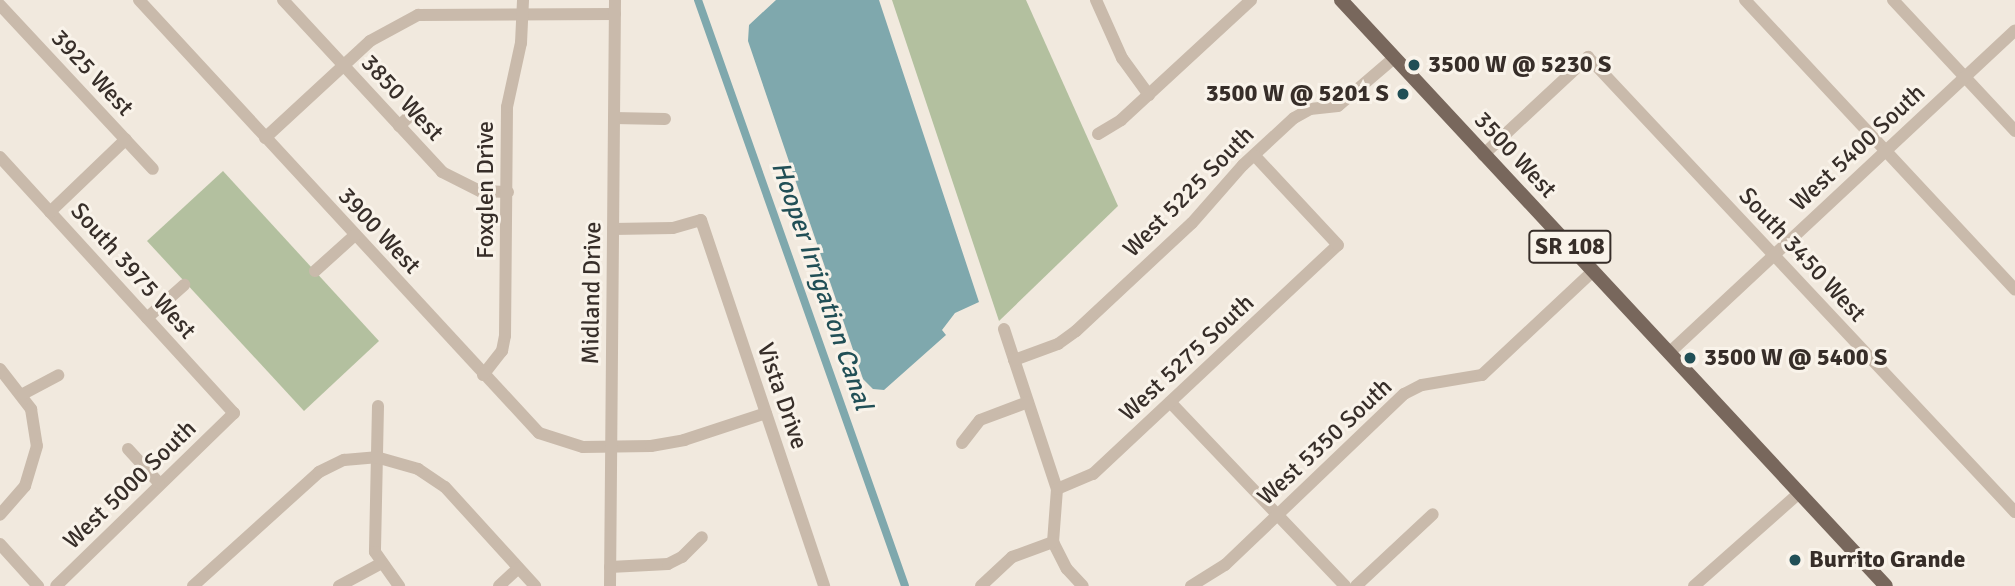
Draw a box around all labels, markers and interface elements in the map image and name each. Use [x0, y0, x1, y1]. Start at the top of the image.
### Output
street label: 3925 West [45, 24, 139, 122]
street label: 3850 West [355, 49, 449, 147]
place label: 3500 W @ 5230 S [1428, 51, 1611, 79]
marker: 3500 W @ 5230 S [1406, 57, 1422, 73]
street label: West 5400 South [1785, 78, 1931, 218]
place label: 3500 W @ 5201 S [1206, 80, 1389, 108]
marker: 3500 W @ 5201 S [1395, 86, 1411, 102]
street label: 3500 West [1468, 106, 1562, 204]
street label: Foxglen Drive [472, 121, 500, 259]
street label: West 5225 South [1118, 121, 1260, 263]
water label: Hooper Irrigation Canal [764, 158, 878, 414]
street label: 3900 West [332, 182, 426, 280]
street label: South 3450 West [1732, 182, 1872, 328]
street label: South 3975 West [64, 197, 202, 345]
street label: Midland Drive [576, 221, 608, 365]
road number: SR 108 [1528, 228, 1612, 266]
street label: West 5275 South [1114, 288, 1260, 428]
street label: Vista Drive [750, 339, 814, 453]
place label: 3500 W @ 5400 S [1704, 344, 1887, 372]
marker: 3500 W @ 5400 S [1682, 350, 1698, 366]
street label: West 5350 South [1252, 372, 1398, 512]
street label: West 5000 South [58, 414, 202, 556]
place label: Burrito Grande [1809, 546, 1965, 574]
marker: Burrito Grande [1787, 552, 1803, 568]

